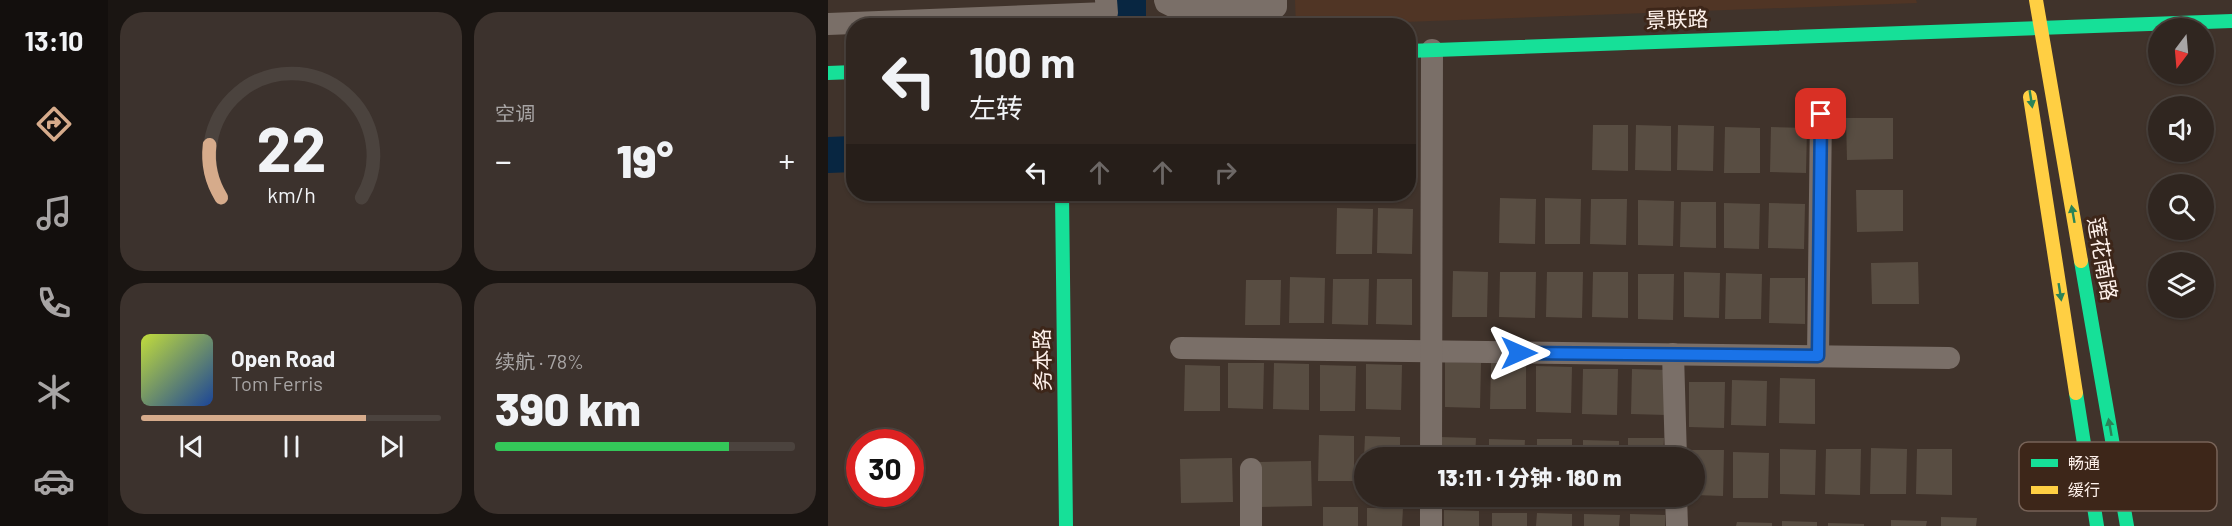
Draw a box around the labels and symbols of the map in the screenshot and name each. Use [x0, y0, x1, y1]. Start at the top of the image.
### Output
street label: 景联路 [1645, 5, 1709, 32]
north arrow [2148, 18, 2214, 84]
pin [1795, 88, 1846, 139]
one-way arrow [2026, 90, 2035, 109]
one-way arrow [2068, 205, 2077, 224]
street label: 莲花南路 [2084, 215, 2123, 302]
one-way arrow [2056, 283, 2065, 302]
position arrow [1487, 321, 1551, 385]
street label: 务本路 [1028, 328, 1055, 392]
one-way arrow [2105, 417, 2114, 436]
speed limit sign: 30 [846, 429, 924, 507]
legend [2019, 442, 2217, 511]
text: 畅通 [2068, 453, 2100, 472]
text: 缓行 [2068, 480, 2100, 499]

